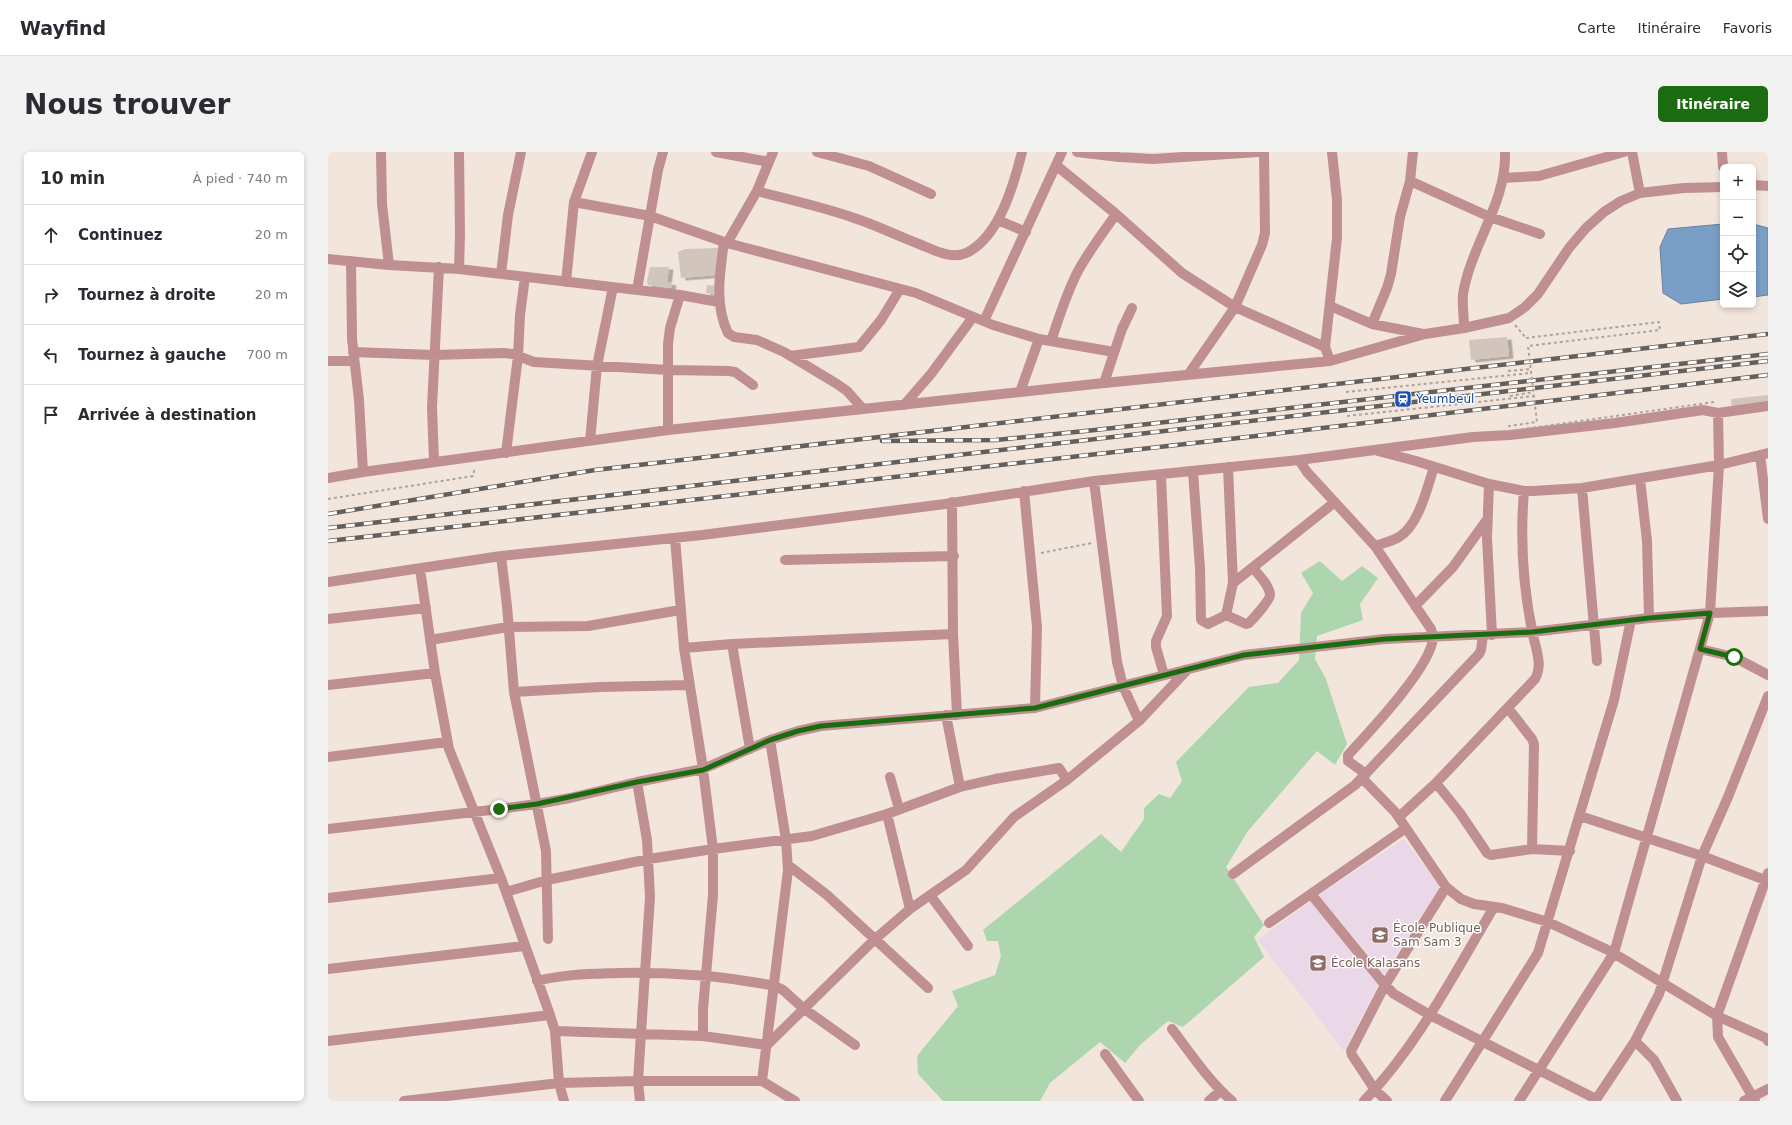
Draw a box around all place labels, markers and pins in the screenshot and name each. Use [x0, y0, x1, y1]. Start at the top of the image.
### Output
station icon: Yeumbeul [1393, 389, 1413, 409]
place label: Yeumbeul [1415, 392, 1474, 406]
place label: École Publique Sam Sam 3 [1393, 920, 1481, 949]
school or university icon: École Publique Sam Sam 3 [1370, 925, 1390, 945]
school or university icon: École Kalasans [1308, 953, 1328, 973]
place label: École Kalasans [1331, 955, 1420, 970]

